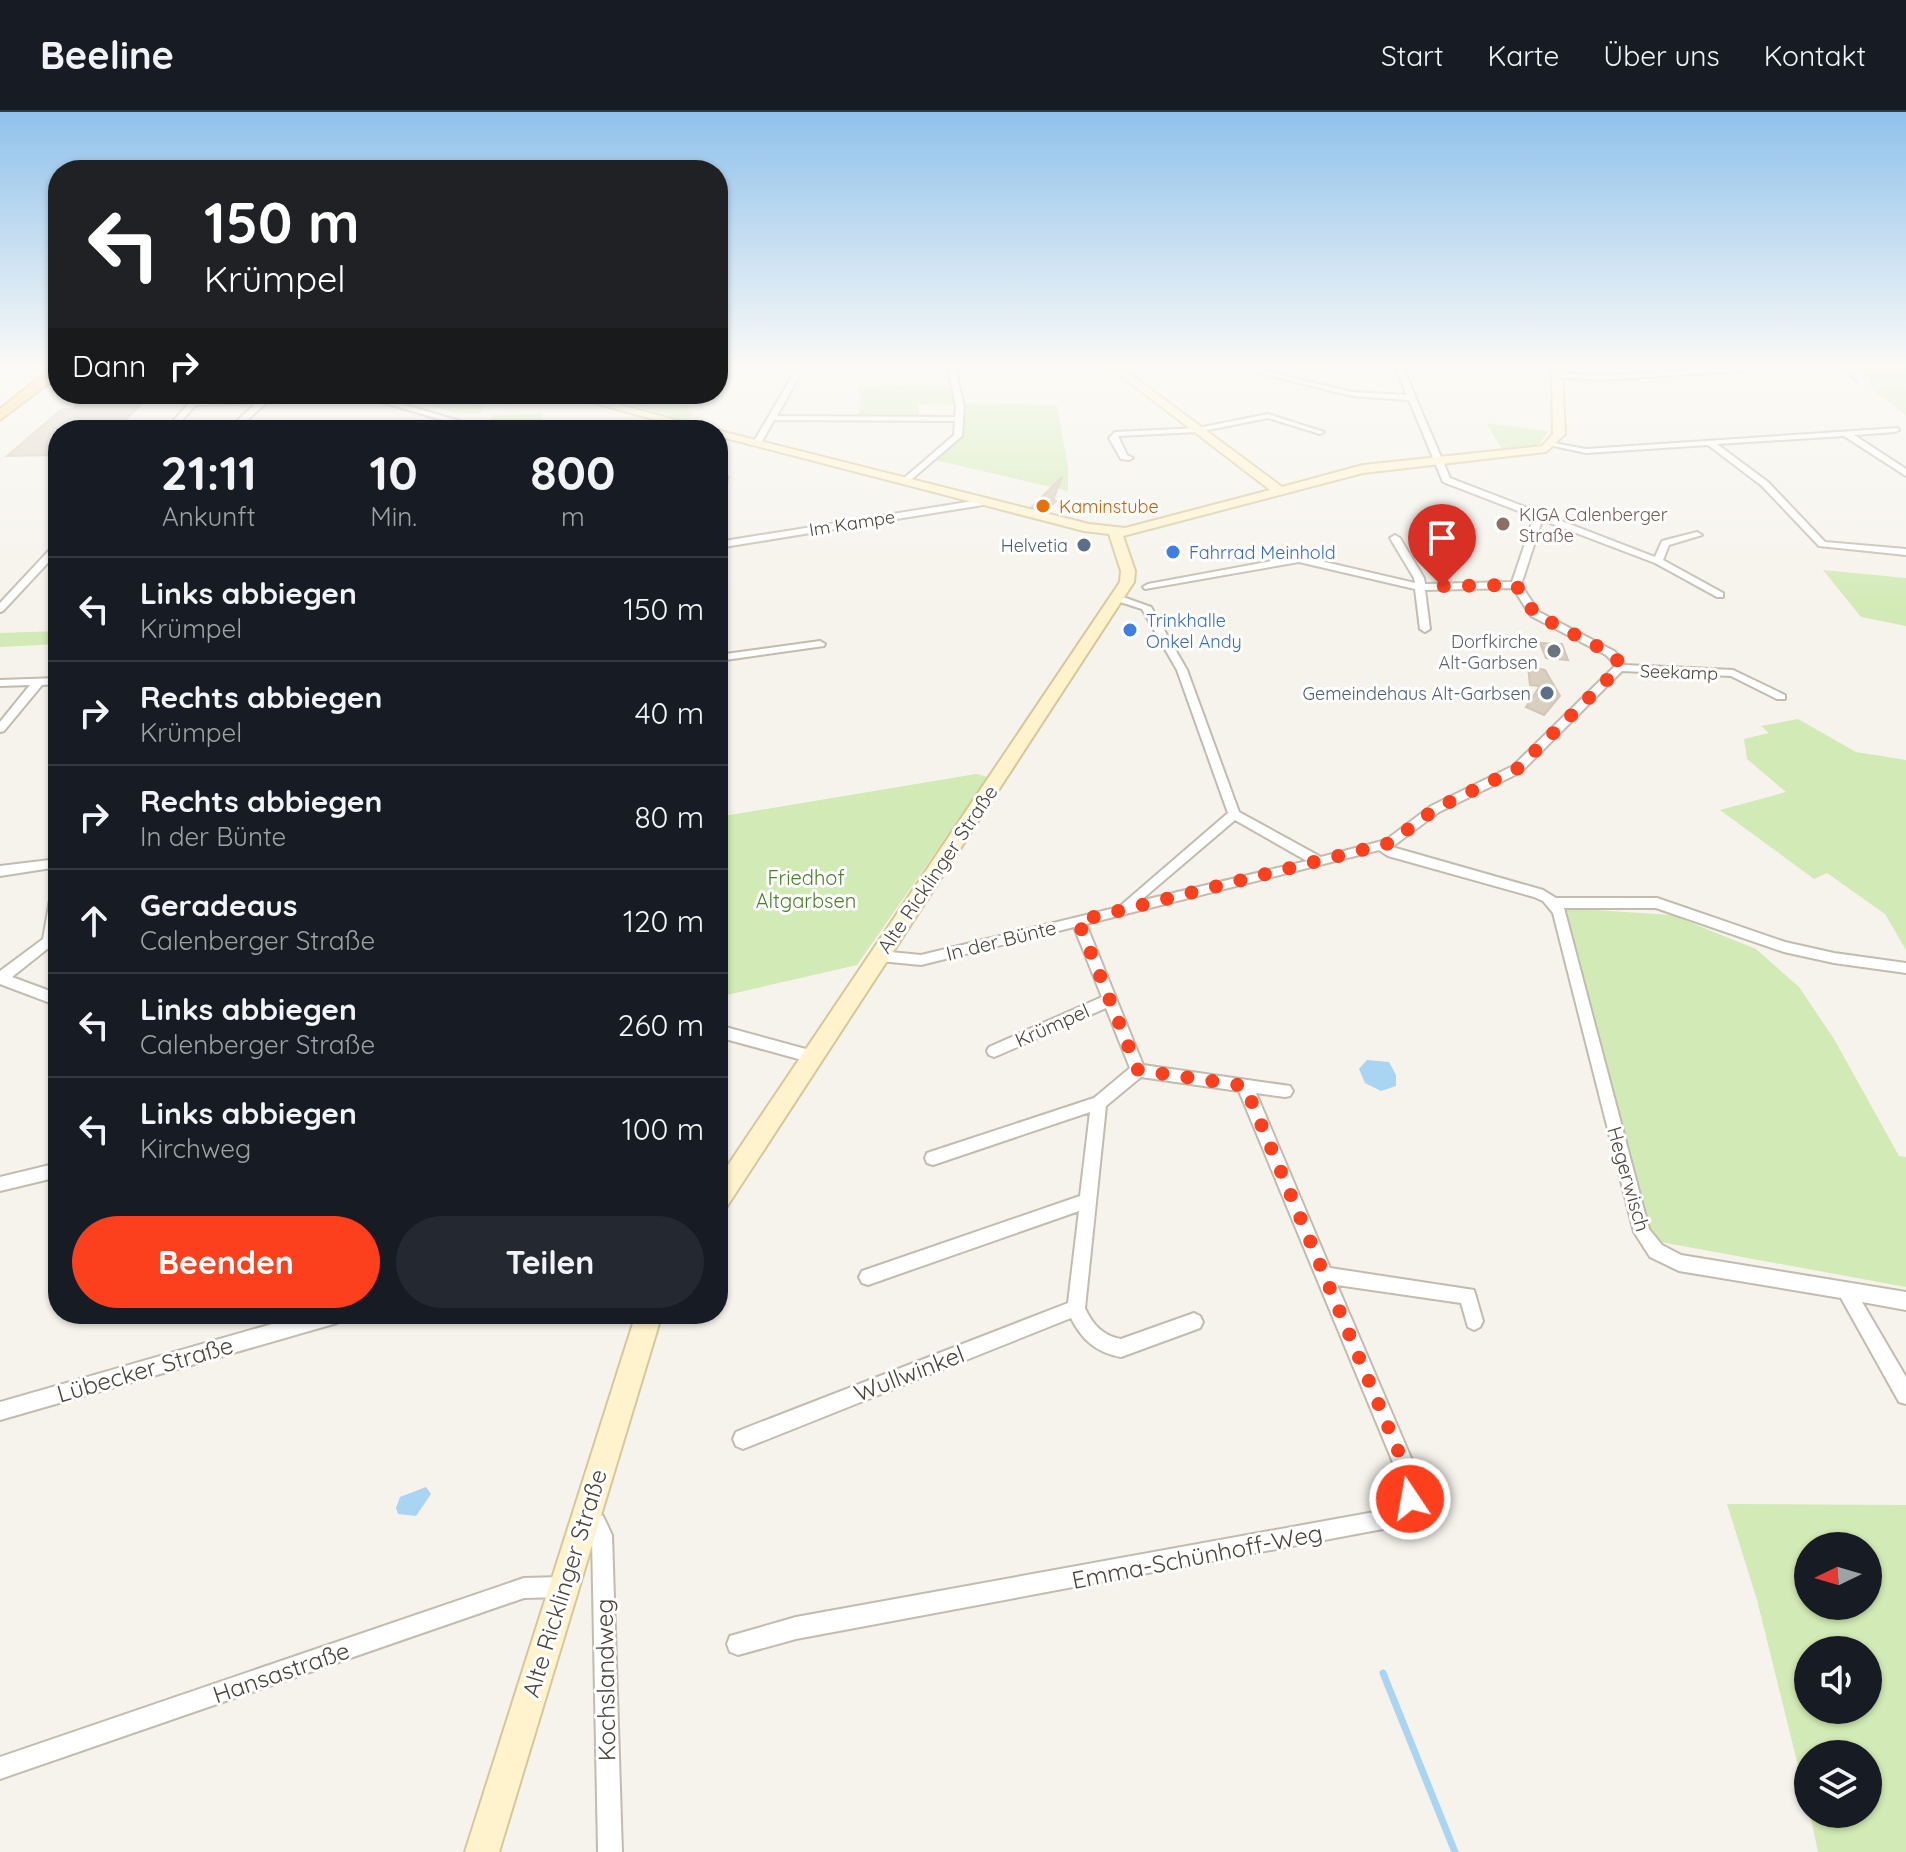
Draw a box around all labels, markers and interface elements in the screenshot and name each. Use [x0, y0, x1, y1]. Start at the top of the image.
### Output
text: Beeline [40, 31, 174, 79]
text: Start [1381, 38, 1443, 73]
text: Karte [1487, 38, 1559, 73]
text: Über uns [1603, 38, 1720, 73]
text: Kontakt [1764, 38, 1866, 73]
text: 150 m [204, 187, 360, 257]
icon: left [72, 192, 176, 296]
text: Krümpel [204, 256, 346, 301]
icon: right [162, 344, 206, 388]
text: Dann [72, 347, 146, 385]
text: 21:11 [161, 442, 257, 502]
text: 10 [370, 442, 418, 502]
text: 800 [530, 442, 615, 502]
place label: Kaminstube [1059, 495, 1159, 518]
marker: Kaminstube [1034, 497, 1052, 515]
text: Ankunft [162, 500, 256, 533]
text: Min. [370, 500, 417, 533]
text: m [561, 500, 585, 533]
place label: KIGA Calenberger Straße [1519, 503, 1668, 547]
pin [1408, 504, 1476, 586]
street label: Im Kampe [808, 505, 896, 541]
marker: KIGA Calenberger Straße [1494, 515, 1512, 533]
icon: arrive [1420, 516, 1464, 560]
place label: Helvetia [1001, 534, 1068, 557]
marker: Helvetia [1075, 536, 1093, 554]
place label: Fahrrad Meinhold [1189, 541, 1336, 564]
marker: Fahrrad Meinhold [1164, 543, 1182, 561]
text: Links abbiegen [140, 574, 357, 612]
icon: left [72, 587, 116, 631]
text: 150 m [623, 590, 704, 628]
place label: Trinkhalle Onkel Andy [1146, 609, 1242, 653]
text: Krümpel [140, 612, 242, 645]
marker: Trinkhalle Onkel Andy [1121, 621, 1139, 639]
place label: Dorfkirche Alt-Garbsen [1439, 630, 1538, 674]
marker: Dorfkirche Alt-Garbsen [1545, 642, 1563, 660]
street label: Seekamp [1639, 659, 1719, 685]
text: Rechts abbiegen [140, 678, 382, 716]
place label: Gemeindehaus Alt-Garbsen [1302, 682, 1531, 705]
marker: Gemeindehaus Alt-Garbsen [1538, 684, 1556, 702]
icon: right [72, 691, 116, 735]
text: 40 m [635, 694, 704, 732]
text: Krümpel [140, 716, 242, 749]
street label: Alte Ricklinger Straße [871, 780, 1003, 958]
text: Rechts abbiegen [140, 782, 382, 820]
icon: right [72, 795, 116, 839]
text: 80 m [634, 798, 704, 836]
text: In der Bünte [140, 820, 286, 853]
park label: Friedhof Altgarbsen [756, 865, 856, 913]
text: Geradeaus [140, 886, 297, 924]
icon: ahead [72, 899, 116, 943]
text: 120 m [623, 902, 704, 940]
street label: In der Bünte [943, 914, 1059, 966]
text: Calenberger Straße [140, 924, 375, 957]
text: Links abbiegen [140, 990, 357, 1028]
street label: Krümpel [1011, 998, 1093, 1052]
icon: left [72, 1003, 116, 1047]
text: 260 m [618, 1006, 704, 1044]
text: Calenberger Straße [140, 1028, 375, 1061]
text: Links abbiegen [140, 1094, 357, 1132]
icon: left [72, 1107, 116, 1151]
text: 100 m [622, 1110, 704, 1148]
street label: Hegerwisch [1602, 1124, 1656, 1234]
text: Kirchweg [140, 1132, 251, 1165]
button: Beenden [72, 1216, 380, 1308]
button: Teilen [396, 1216, 704, 1308]
street label: Lübecker Straße [53, 1330, 237, 1408]
street label: Wullwinkel [850, 1338, 968, 1408]
position arrow [1368, 1457, 1452, 1541]
street label: Alte Ricklinger Straße [515, 1465, 613, 1701]
street label: Emma-Schünhoff-Weg [1069, 1517, 1325, 1595]
north arrow [1794, 1532, 1882, 1620]
map controls [1794, 1532, 1882, 1828]
street label: Kochslandweg [589, 1599, 621, 1761]
street label: Hansastraße [209, 1635, 353, 1709]
button: sound [1794, 1636, 1882, 1724]
button: layers [1794, 1740, 1882, 1828]

